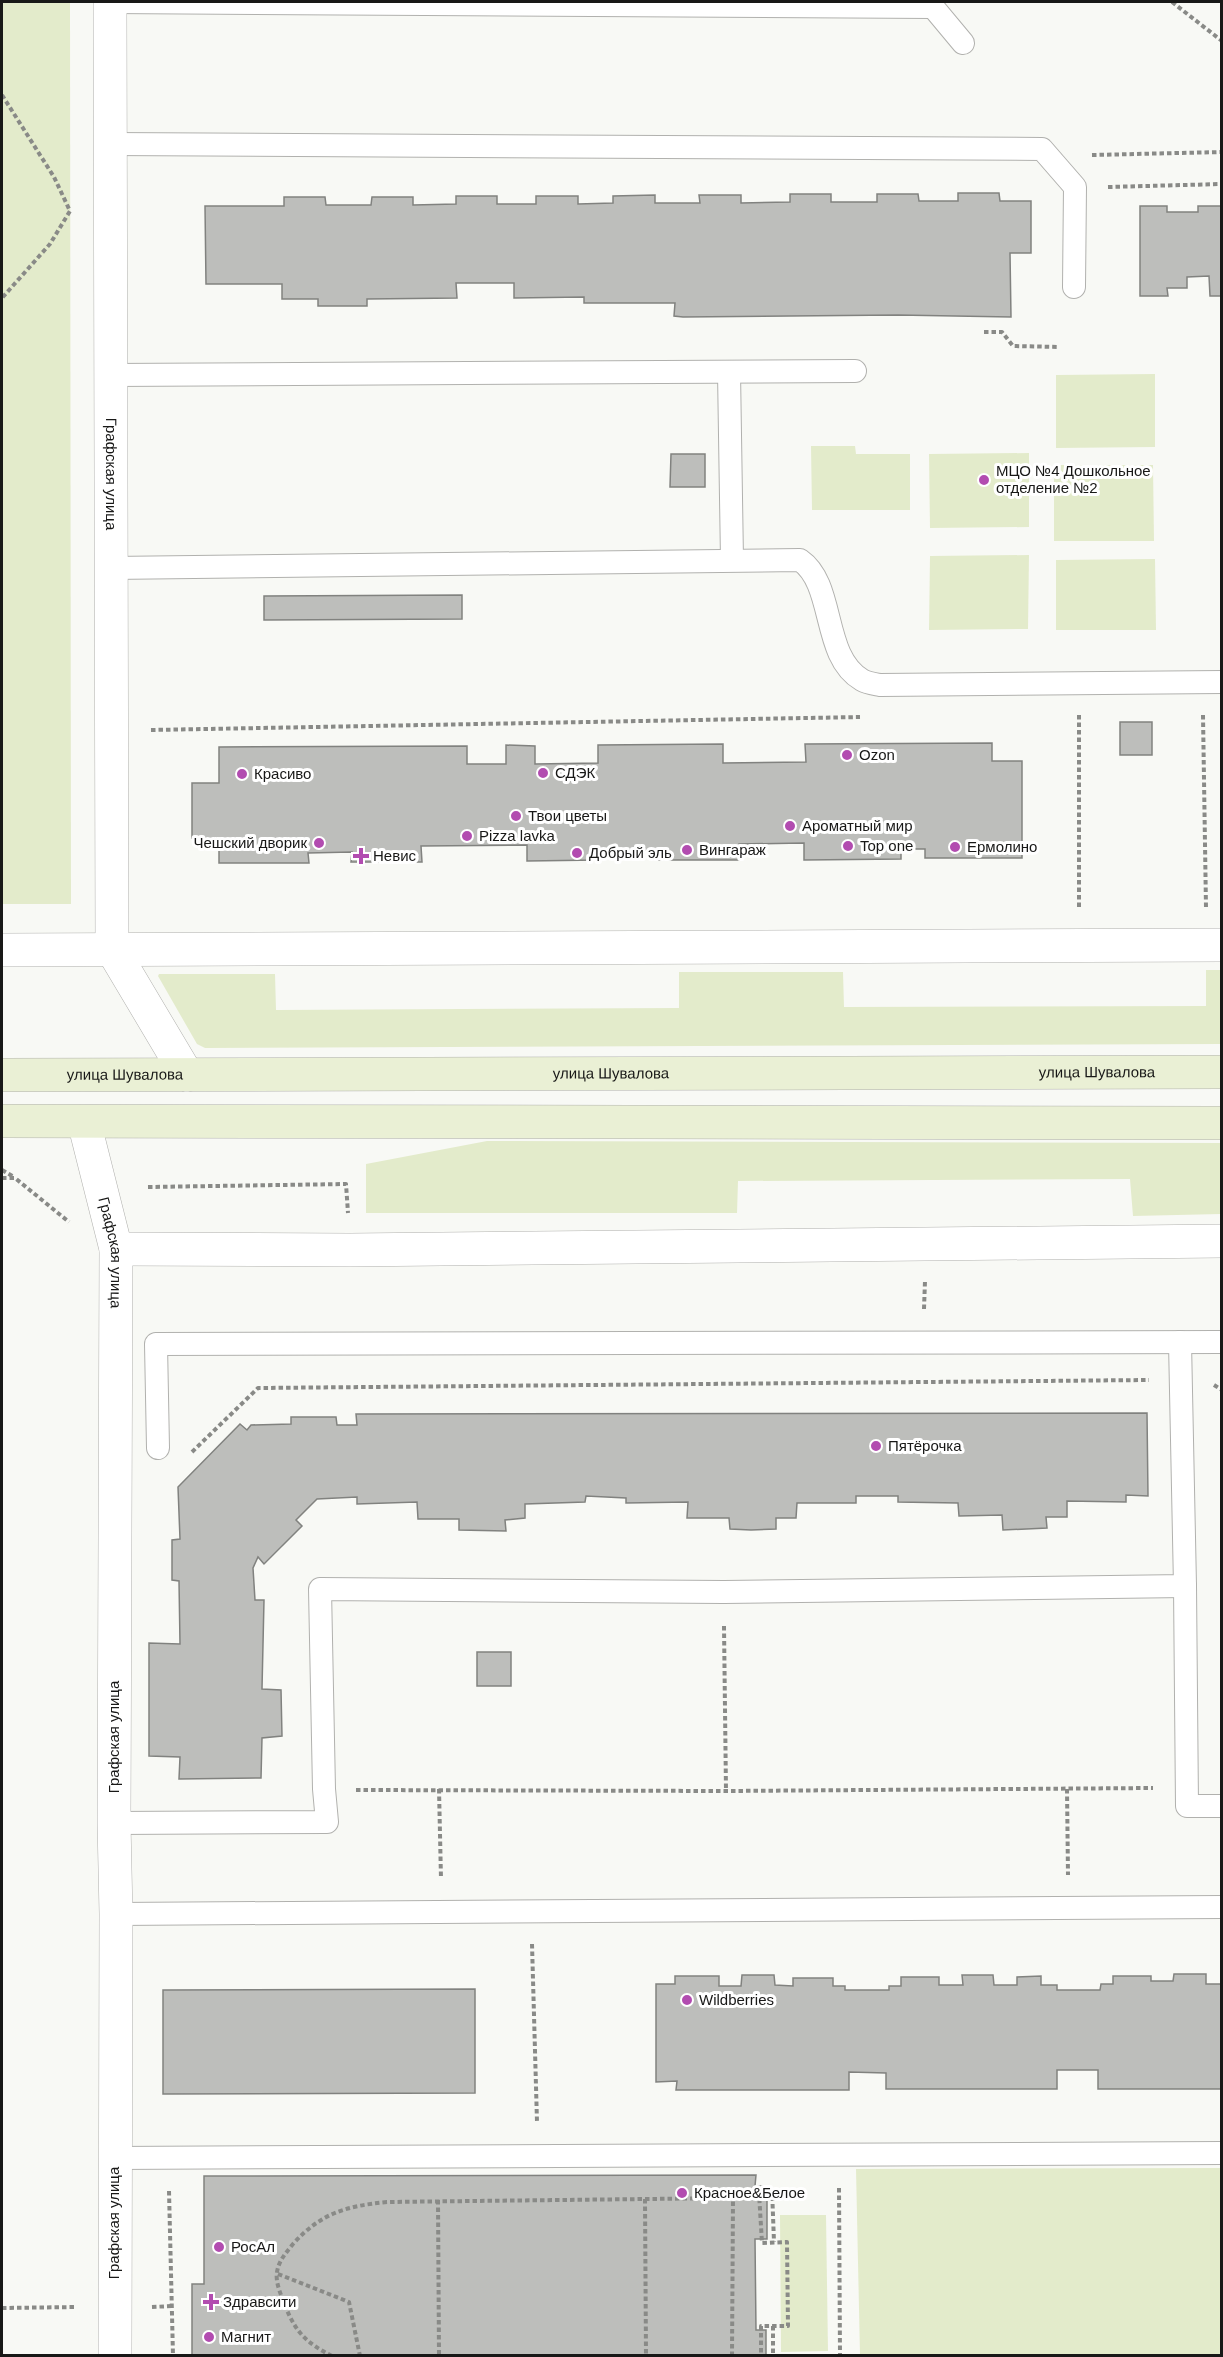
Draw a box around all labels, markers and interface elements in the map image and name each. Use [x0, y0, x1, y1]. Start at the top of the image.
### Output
street label: Графская улица [103, 418, 120, 531]
place label: МЦО №4 Дошкольное отделение №2 [996, 462, 1151, 496]
marker: МЦО №4 Дошкольное отделение №2 [977, 473, 991, 487]
place label: Ozon [859, 746, 895, 763]
marker: Ozon [840, 748, 854, 762]
place label: СДЭК [555, 764, 595, 781]
place label: Красиво [254, 765, 311, 782]
marker: СДЭК [536, 766, 550, 780]
marker: Красиво [235, 767, 249, 781]
place label: Твои цветы [528, 807, 607, 824]
marker: Твои цветы [509, 809, 523, 823]
place label: Ароматный мир [802, 817, 913, 834]
marker: Ароматный мир [783, 819, 797, 833]
place label: Pizza lavka [479, 827, 556, 844]
marker: Pizza lavka [460, 829, 474, 843]
place label: Чешский дворик [193, 834, 307, 851]
marker: Чешский дворик [312, 836, 326, 850]
place label: Top one [860, 837, 913, 854]
place label: Ермолино [967, 838, 1037, 855]
marker: Top one [841, 839, 855, 853]
marker: Ермолино [948, 840, 962, 854]
place label: Вингараж [699, 841, 766, 858]
marker: Вингараж [680, 843, 694, 857]
place label: Добрый эль [589, 844, 672, 861]
marker: Добрый эль [570, 846, 584, 860]
place label: Невис [373, 847, 417, 864]
marker: Невис [354, 849, 368, 863]
street label: улица Шувалова [1039, 1063, 1156, 1080]
street label: улица Шувалова [553, 1064, 670, 1082]
street label: улица Шувалова [67, 1066, 184, 1083]
street label: Графская улица [95, 1195, 125, 1309]
place label: Пятёрочка [888, 1437, 962, 1454]
marker: Пятёрочка [869, 1439, 883, 1453]
street label: Графская улица [105, 1680, 122, 1793]
place label: Wildberries [699, 1991, 774, 2008]
marker: Wildberries [680, 1993, 694, 2007]
street label: Графская улица [105, 2166, 122, 2279]
place label: Красное&Белое [694, 2184, 805, 2201]
marker: Красное&Белое [675, 2186, 689, 2200]
place label: РосАл [231, 2238, 275, 2255]
marker: РосАл [212, 2240, 226, 2254]
place label: Здравсити [223, 2293, 296, 2310]
marker: Здравсити [204, 2295, 218, 2309]
place label: Магнит [221, 2328, 271, 2345]
marker: Магнит [202, 2330, 216, 2344]

